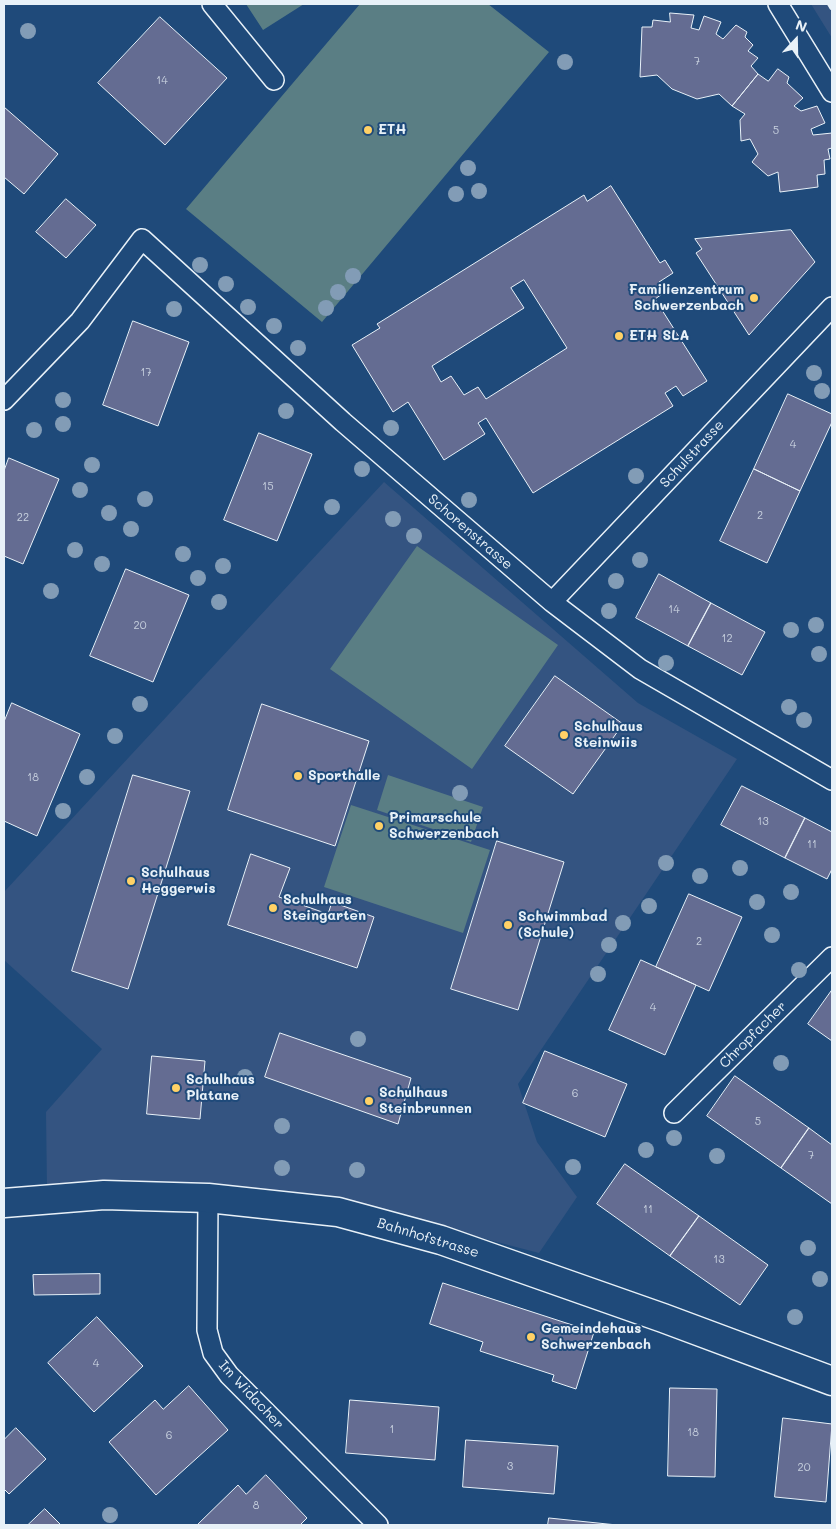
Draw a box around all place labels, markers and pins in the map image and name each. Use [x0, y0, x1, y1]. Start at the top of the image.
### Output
place label: ETH [378, 122, 407, 138]
marker: ETH [362, 124, 374, 136]
place label: Familienzentrum Schwerzenbach [629, 282, 744, 314]
marker: Familienzentrum Schwerzenbach [748, 292, 760, 304]
place label: ETH SLA [629, 328, 689, 344]
marker: ETH SLA [613, 330, 625, 342]
place label: Schulhaus Steinwiis [574, 719, 643, 752]
marker: Schulhaus Steinwiis [558, 729, 570, 741]
place label: Sporthalle [308, 768, 380, 784]
marker: Sporthalle [292, 770, 304, 782]
place label: Primarschule Schwerzenbach [389, 810, 499, 842]
marker: Primarschule Schwerzenbach [373, 820, 385, 832]
place label: Schulhaus Heggerwis [141, 865, 216, 898]
marker: Schulhaus Heggerwis [125, 875, 137, 887]
place label: Schulhaus Steingarten [283, 892, 366, 924]
marker: Schulhaus Steingarten [267, 902, 279, 914]
place label: Schwimmbad (Schule) [518, 909, 607, 942]
marker: Schwimmbad (Schule) [502, 919, 514, 931]
place label: Schulhaus Platane [186, 1072, 255, 1104]
marker: Schulhaus Platane [170, 1082, 182, 1094]
place label: Schulhaus Steinbrunnen [379, 1085, 472, 1118]
marker: Schulhaus Steinbrunnen [363, 1095, 375, 1107]
place label: Gemeindehaus Schwerzenbach [541, 1321, 651, 1354]
marker: Gemeindehaus Schwerzenbach [525, 1331, 537, 1343]

